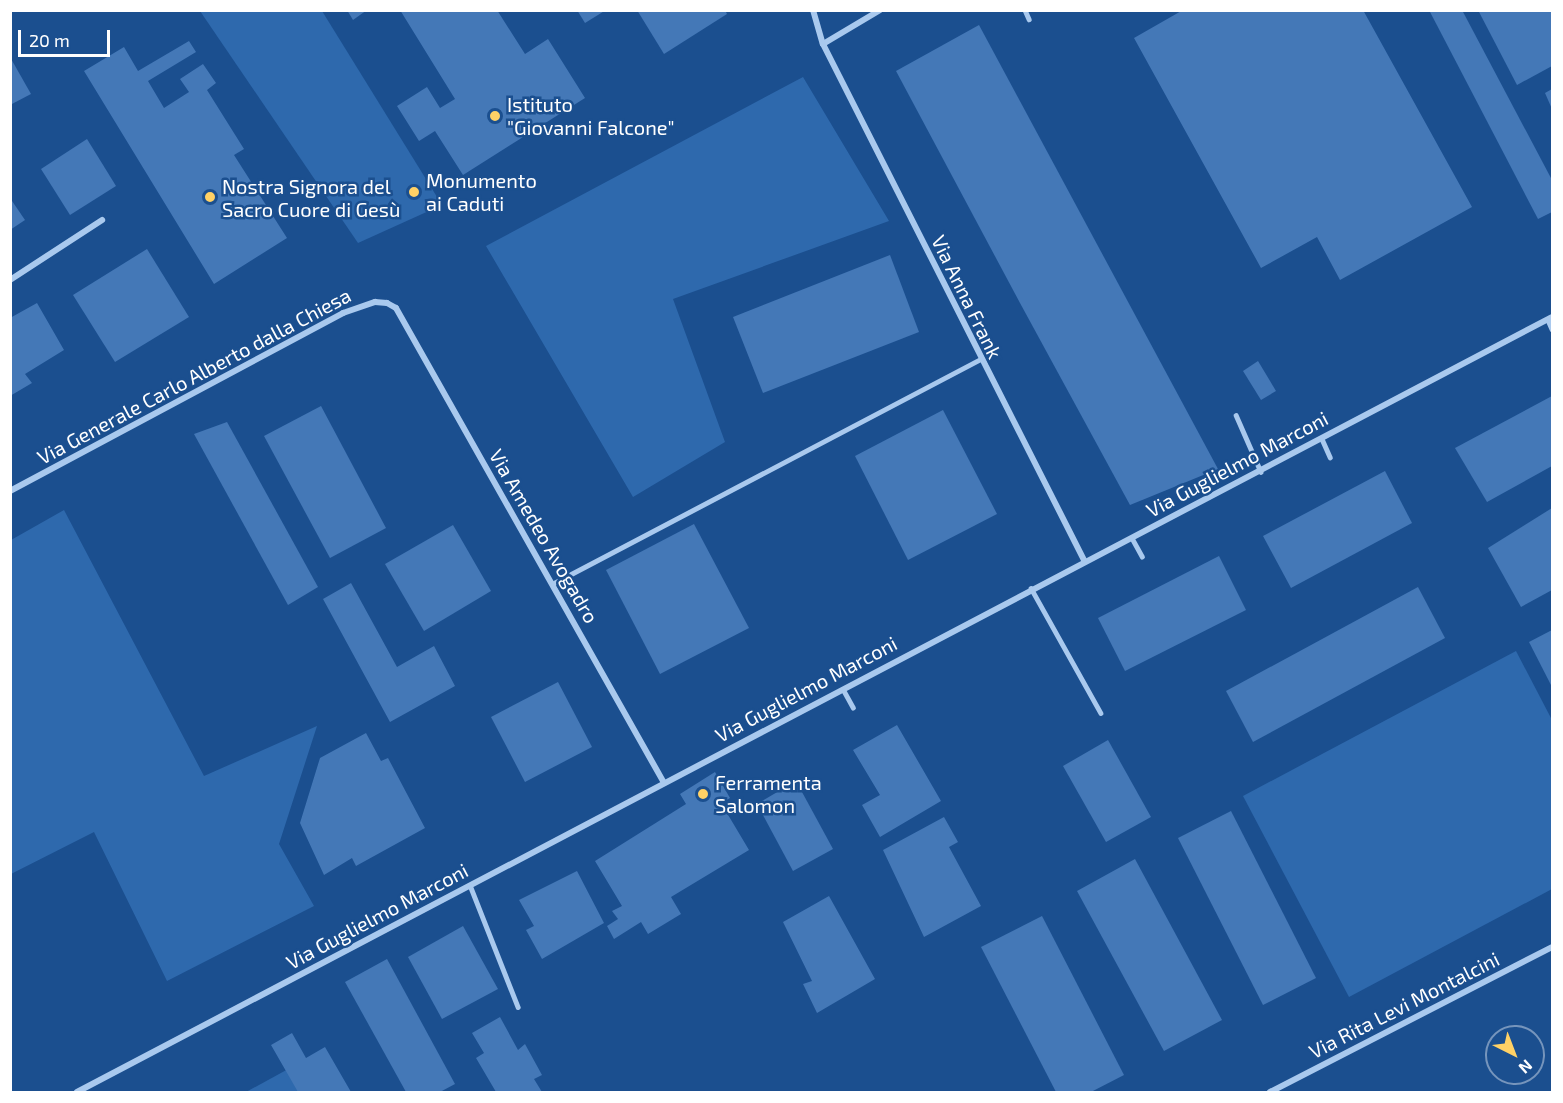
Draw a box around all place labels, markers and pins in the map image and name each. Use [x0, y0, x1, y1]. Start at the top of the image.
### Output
place label: Istituto "Giovanni Falcone" [507, 92, 674, 139]
marker: Istituto "Giovanni Falcone" [488, 109, 502, 123]
place label: Monumento ai Caduti [426, 168, 537, 215]
place label: Nostra Signora del Sacro Cuore di Gesù [222, 174, 400, 221]
marker: Monumento ai Caduti [407, 185, 421, 199]
marker: Nostra Signora del Sacro Cuore di Gesù [203, 190, 217, 204]
place label: Ferramenta Salomon [715, 771, 822, 818]
marker: Ferramenta Salomon [696, 787, 710, 801]

